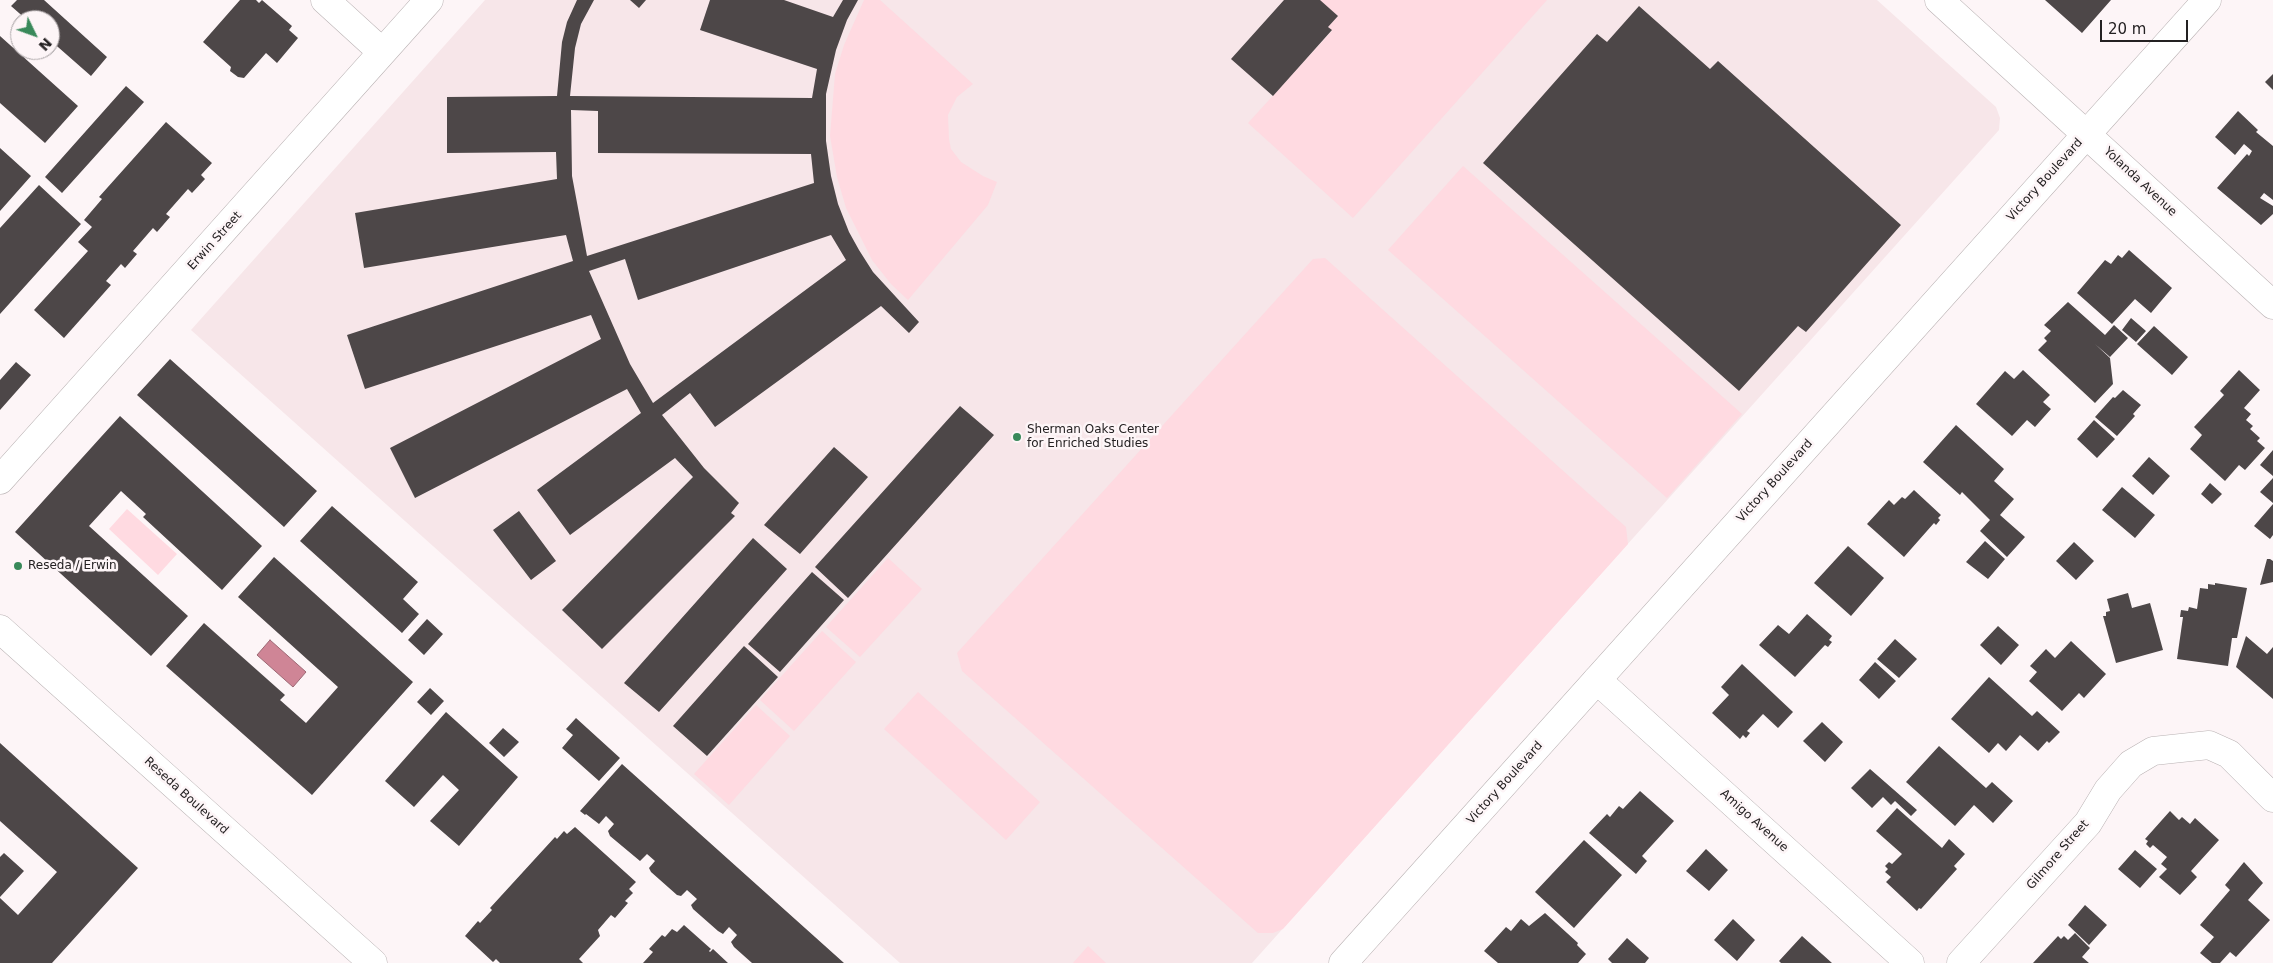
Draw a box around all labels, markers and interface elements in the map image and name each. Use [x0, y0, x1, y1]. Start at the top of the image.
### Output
north arrow [10, 10, 60, 60]
scale bar [2103, 10, 2190, 42]
text: 20 m [2108, 20, 2146, 38]
text: N [36, 35, 55, 54]
street label: Victory Boulevard [2004, 136, 2086, 224]
street label: Yolanda Avenue [2100, 144, 2180, 220]
street label: Erwin Street [185, 209, 245, 273]
place label: Sherman Oaks Center for Enriched Studies [1027, 423, 1159, 451]
marker: Sherman Oaks Center for Enriched Studies [1011, 431, 1023, 443]
street label: Victory Boulevard [1734, 437, 1816, 525]
place label: Reseda / Erwin [28, 559, 117, 573]
marker: Reseda / Erwin [12, 560, 24, 572]
street label: Victory Boulevard [1464, 739, 1546, 827]
street label: Reseda Boulevard [141, 754, 231, 838]
street label: Amigo Avenue [1717, 787, 1791, 855]
street label: Gilmore Street [2024, 817, 2092, 893]

